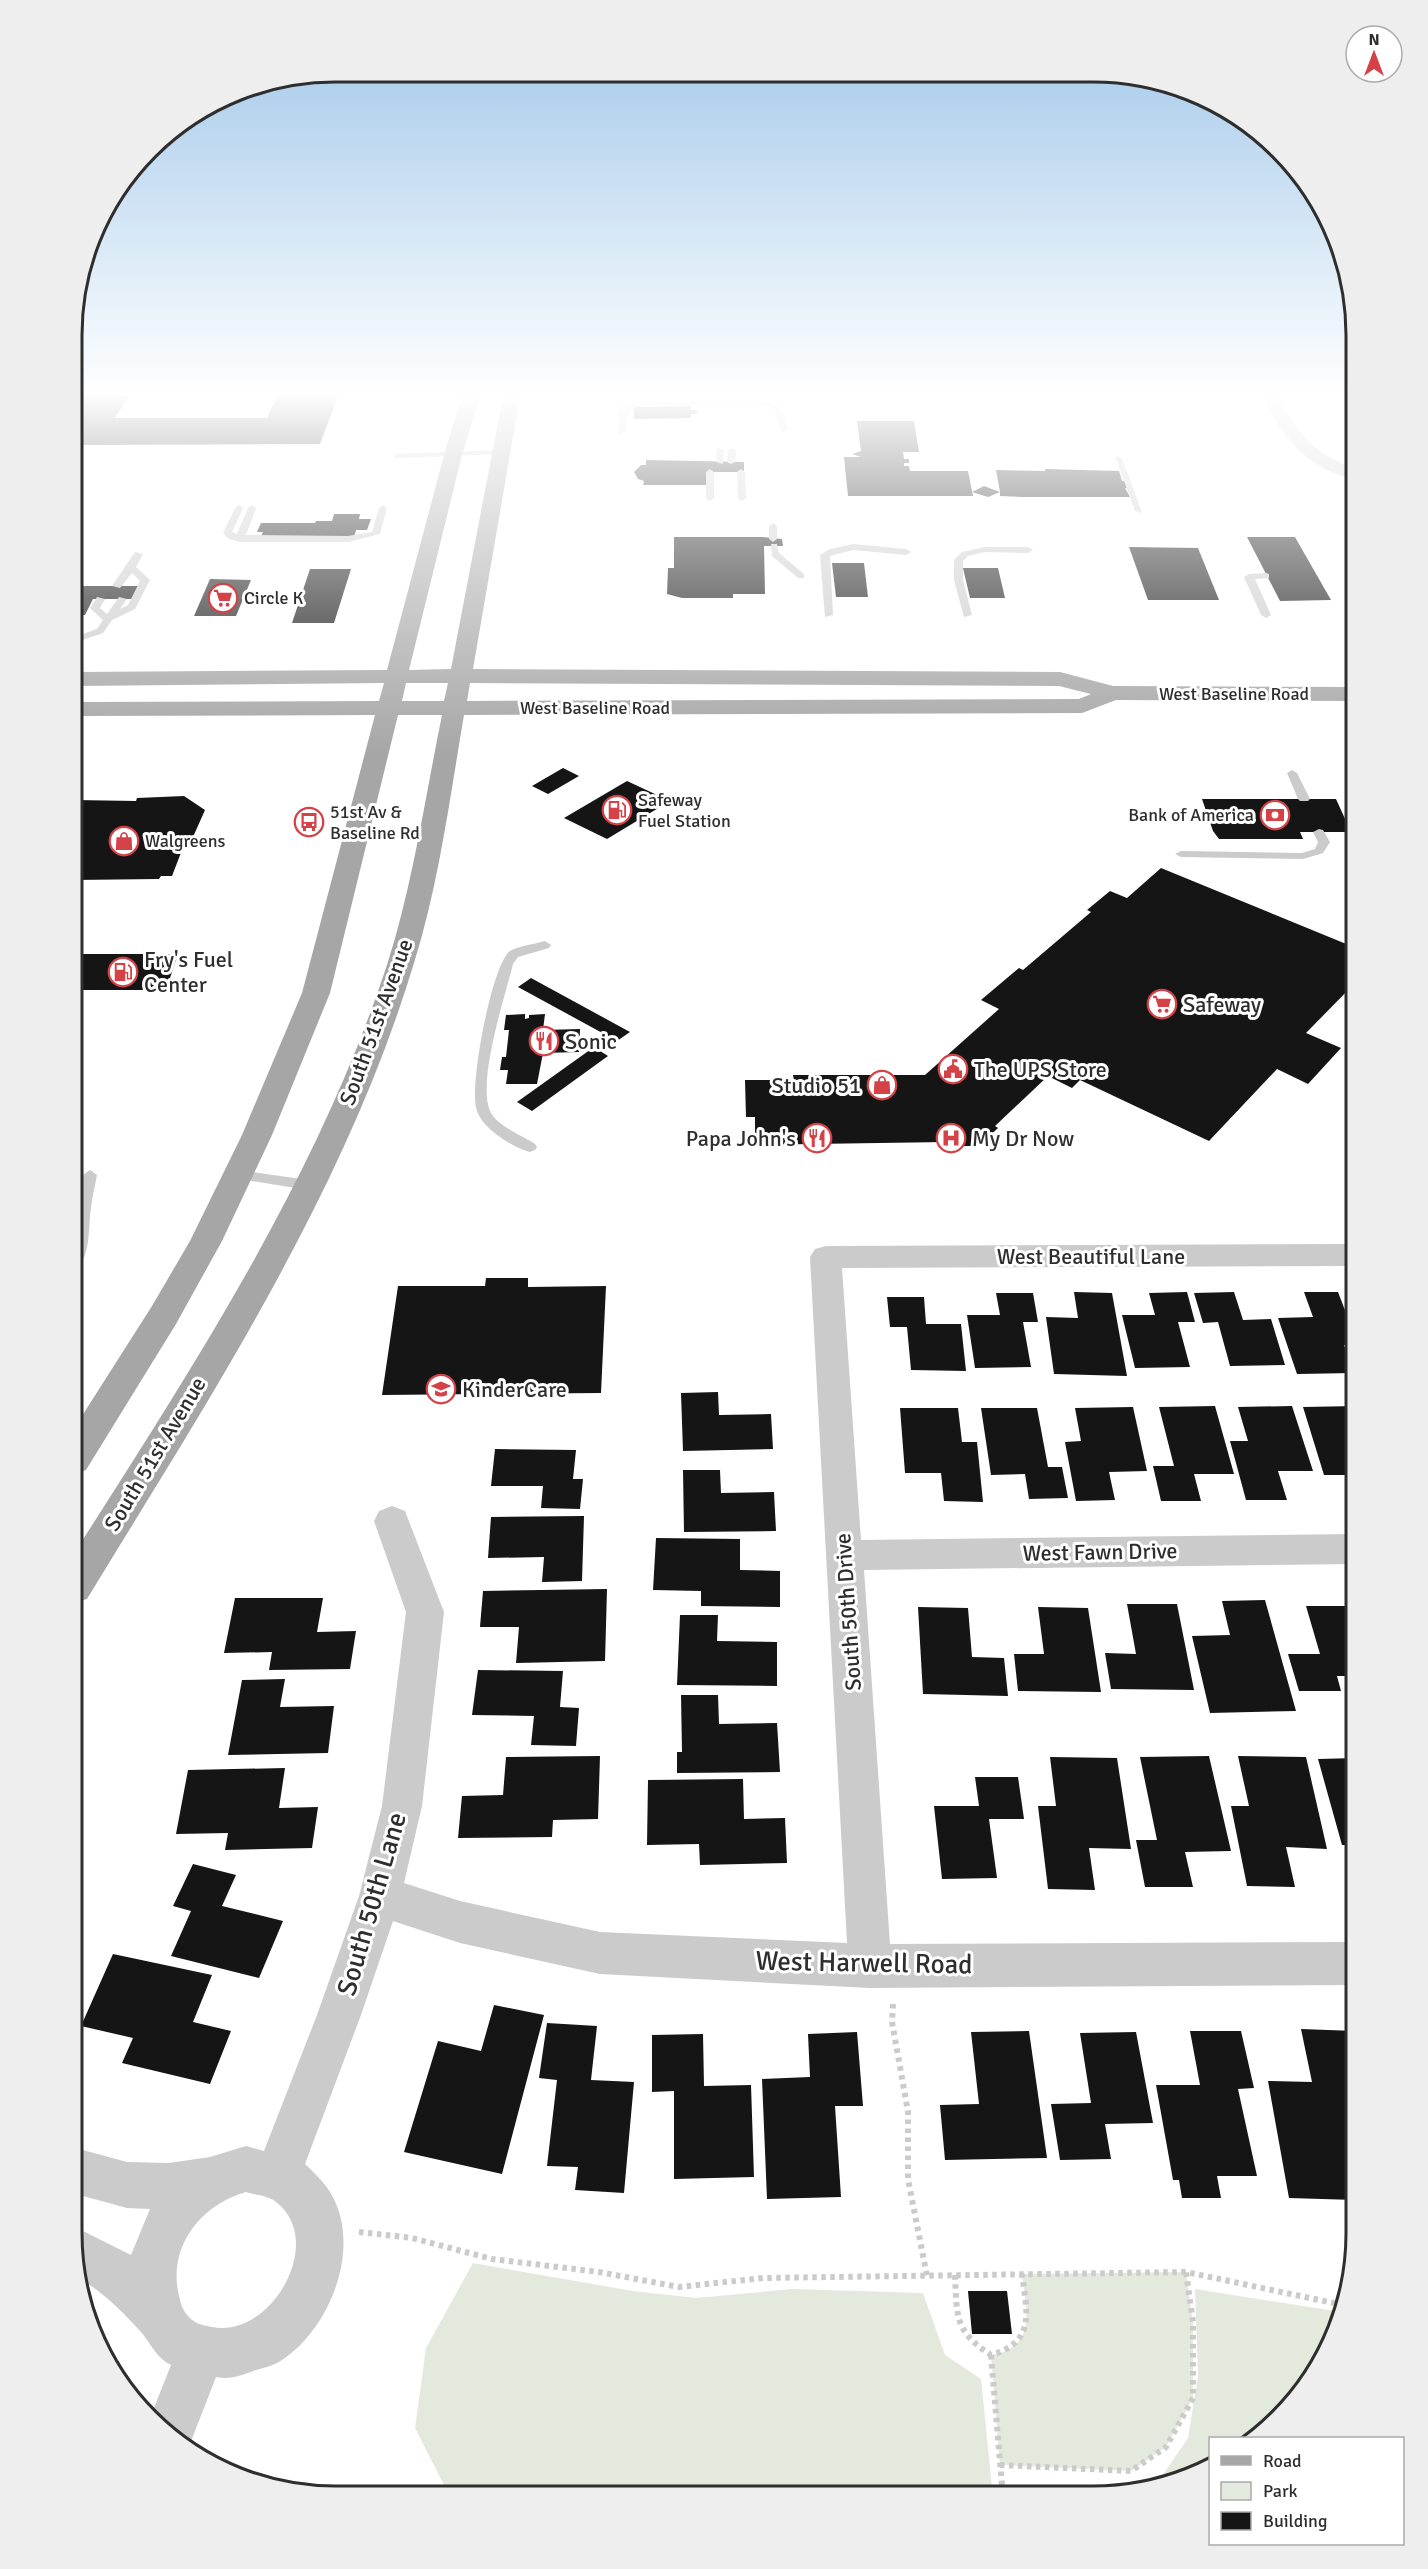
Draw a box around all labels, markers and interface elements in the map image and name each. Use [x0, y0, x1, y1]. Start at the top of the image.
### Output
north arrow [1344, 24, 1404, 84]
text: N [1368, 30, 1380, 50]
supermarket icon: Circle K [207, 582, 239, 614]
place label: Circle K [244, 587, 304, 609]
street label: West Baseline Road [1159, 683, 1309, 705]
street label: West Baseline Road [520, 697, 670, 719]
place label: Safeway Fuel Station [638, 789, 731, 832]
fuel station icon: Safeway Fuel Station [601, 794, 633, 826]
bank icon: Bank of America [1259, 799, 1291, 831]
place label: 51st Av & Baseline Rd [330, 801, 420, 844]
place label: Bank of America [1128, 804, 1254, 826]
bus stop icon: 51st Av & Baseline Rd [293, 806, 325, 838]
shop icon: Walgreens [108, 825, 140, 857]
place label: Walgreens [145, 830, 226, 852]
street label: South 51st Avenue [333, 935, 419, 1109]
place label: Fry's Fuel Center [144, 946, 233, 998]
fuel station icon: Fry's Fuel Center [107, 956, 139, 988]
supermarket icon: Safeway [1146, 988, 1178, 1020]
place label: Safeway [1183, 991, 1262, 1018]
restaurant icon: Sonic [528, 1025, 560, 1057]
place label: Sonic [565, 1028, 617, 1055]
public building icon: The UPS Store [937, 1053, 969, 1085]
place label: The UPS Store [974, 1056, 1107, 1083]
shop icon: Studio 51 [866, 1069, 898, 1101]
place label: Studio 51 [771, 1072, 861, 1099]
restaurant icon: Papa John's [801, 1122, 833, 1154]
hospital icon: My Dr Now [935, 1122, 967, 1154]
place label: Papa John's [686, 1125, 796, 1152]
place label: My Dr Now [972, 1125, 1074, 1152]
street label: West Beautiful Lane [997, 1243, 1185, 1270]
street label: South 51st Avenue [98, 1372, 212, 1536]
school or university icon: KinderCare [425, 1373, 457, 1405]
place label: KinderCare [462, 1376, 567, 1403]
street label: South 50th Drive [829, 1532, 867, 1692]
street label: West Fawn Drive [1022, 1537, 1178, 1567]
street label: South 50th Lane [330, 1809, 414, 1999]
street label: West Harwell Road [755, 1945, 973, 1981]
legend [1209, 2437, 1404, 2545]
text: Road [1263, 2450, 1302, 2472]
text: Park [1263, 2480, 1298, 2502]
text: Building [1263, 2510, 1327, 2532]

